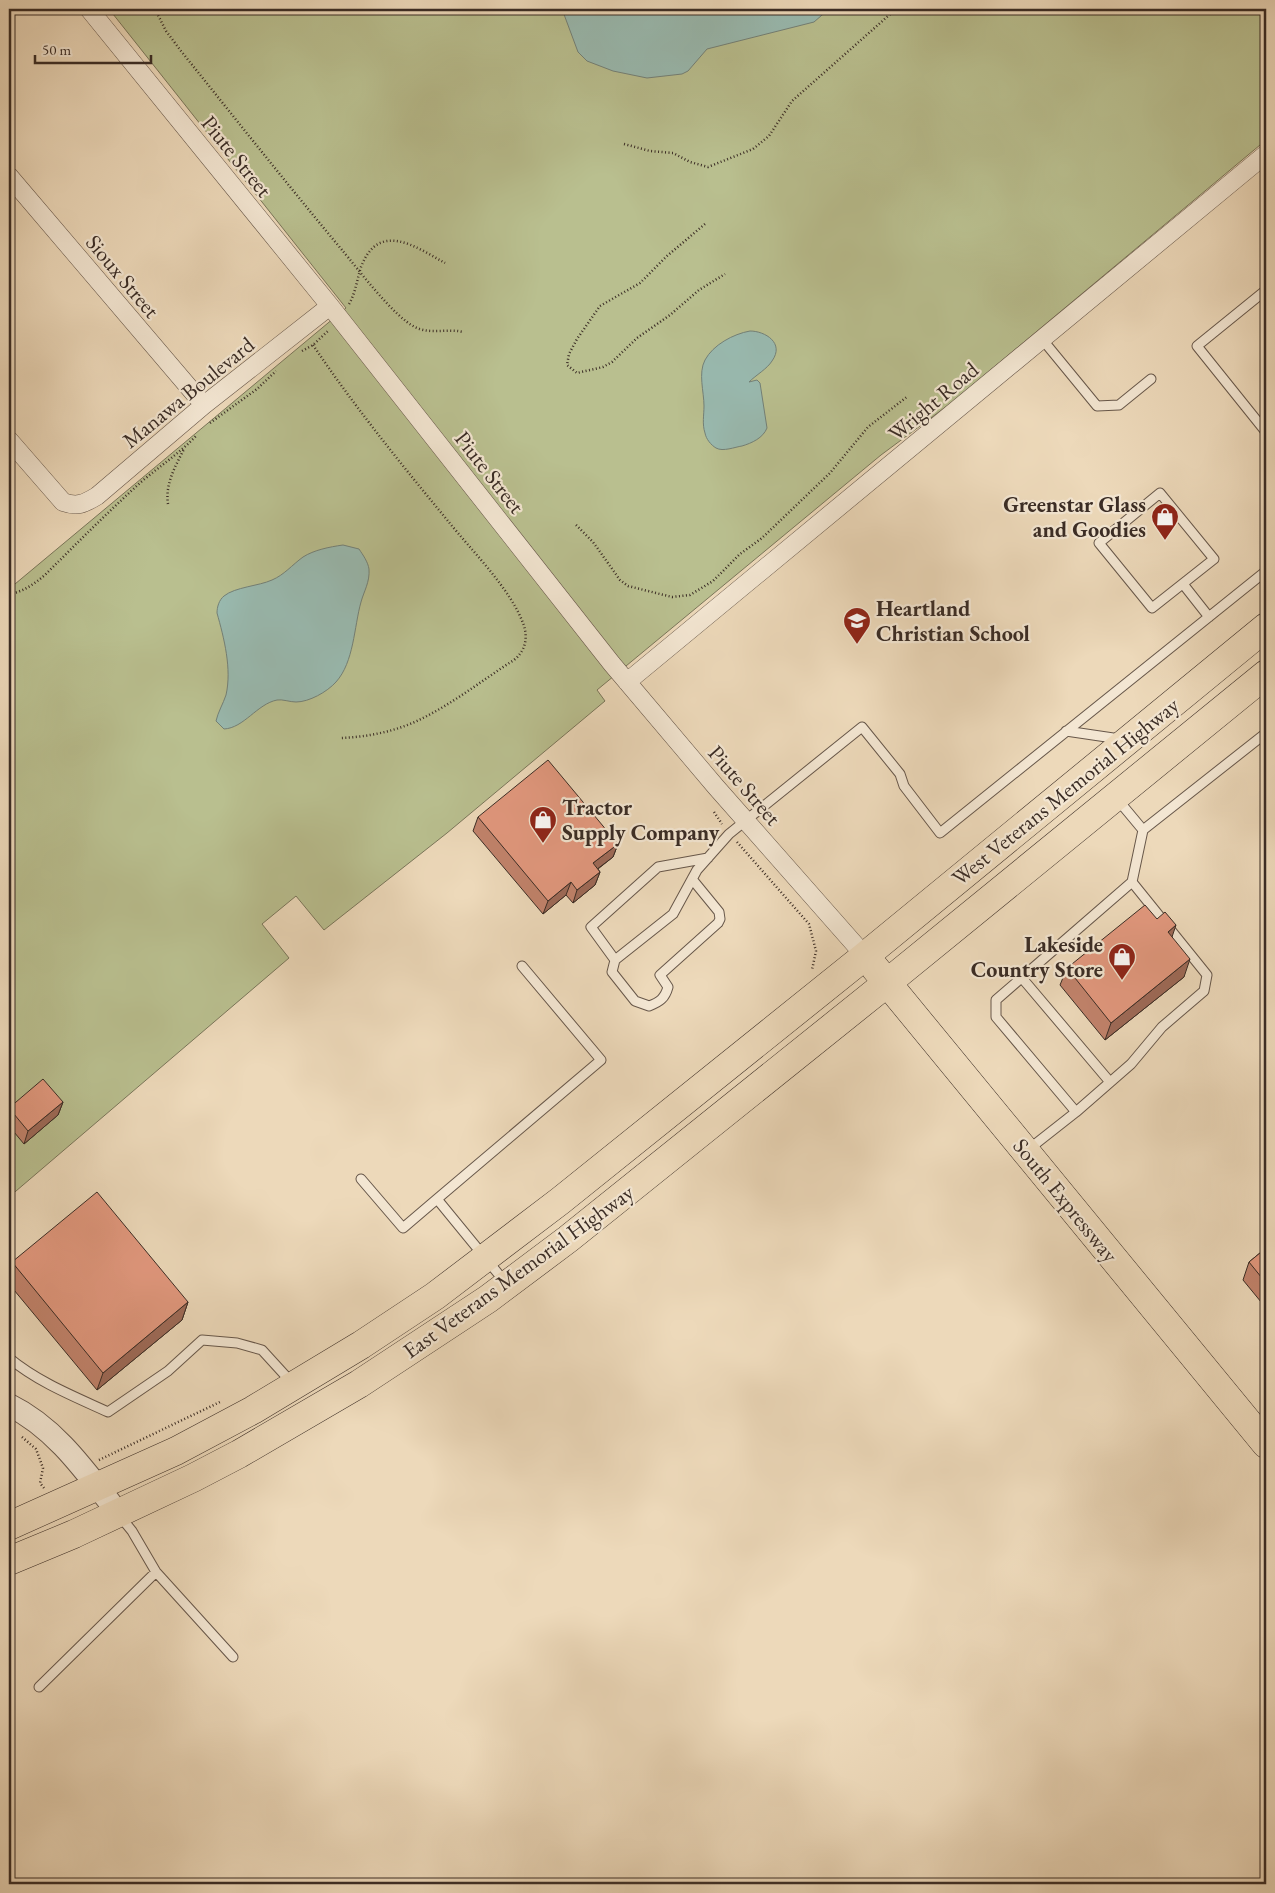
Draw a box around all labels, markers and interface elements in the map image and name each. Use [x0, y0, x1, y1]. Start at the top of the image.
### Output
scale bar [35, 32, 151, 64]
text: 50 m [42, 40, 71, 59]
street label: Piute Street [195, 109, 279, 203]
street label: Sioux Street [79, 229, 166, 324]
street label: Manawa Boulevard [116, 330, 261, 455]
street label: Wright Road [882, 355, 985, 448]
street label: Piute Street [448, 425, 531, 520]
place label: Greenstar Glass and Goodies [1003, 490, 1146, 544]
shop icon: Greenstar Glass and Goodies [1150, 502, 1180, 541]
place label: Heartland Christian School [876, 594, 1030, 648]
school or university icon: Heartland Christian School [842, 606, 872, 645]
street label: West Veterans Memorial Highway [946, 690, 1185, 892]
street label: Piute Street [702, 739, 788, 832]
place label: Tractor Supply Company [562, 793, 720, 847]
shop icon: Tractor Supply Company [528, 805, 558, 844]
place label: Lakeside Country Store [971, 930, 1103, 984]
shop icon: Lakeside Country Store [1107, 942, 1137, 981]
street label: South Expressway [1007, 1132, 1125, 1269]
street label: East Veterans Memorial Highway [397, 1178, 640, 1365]

